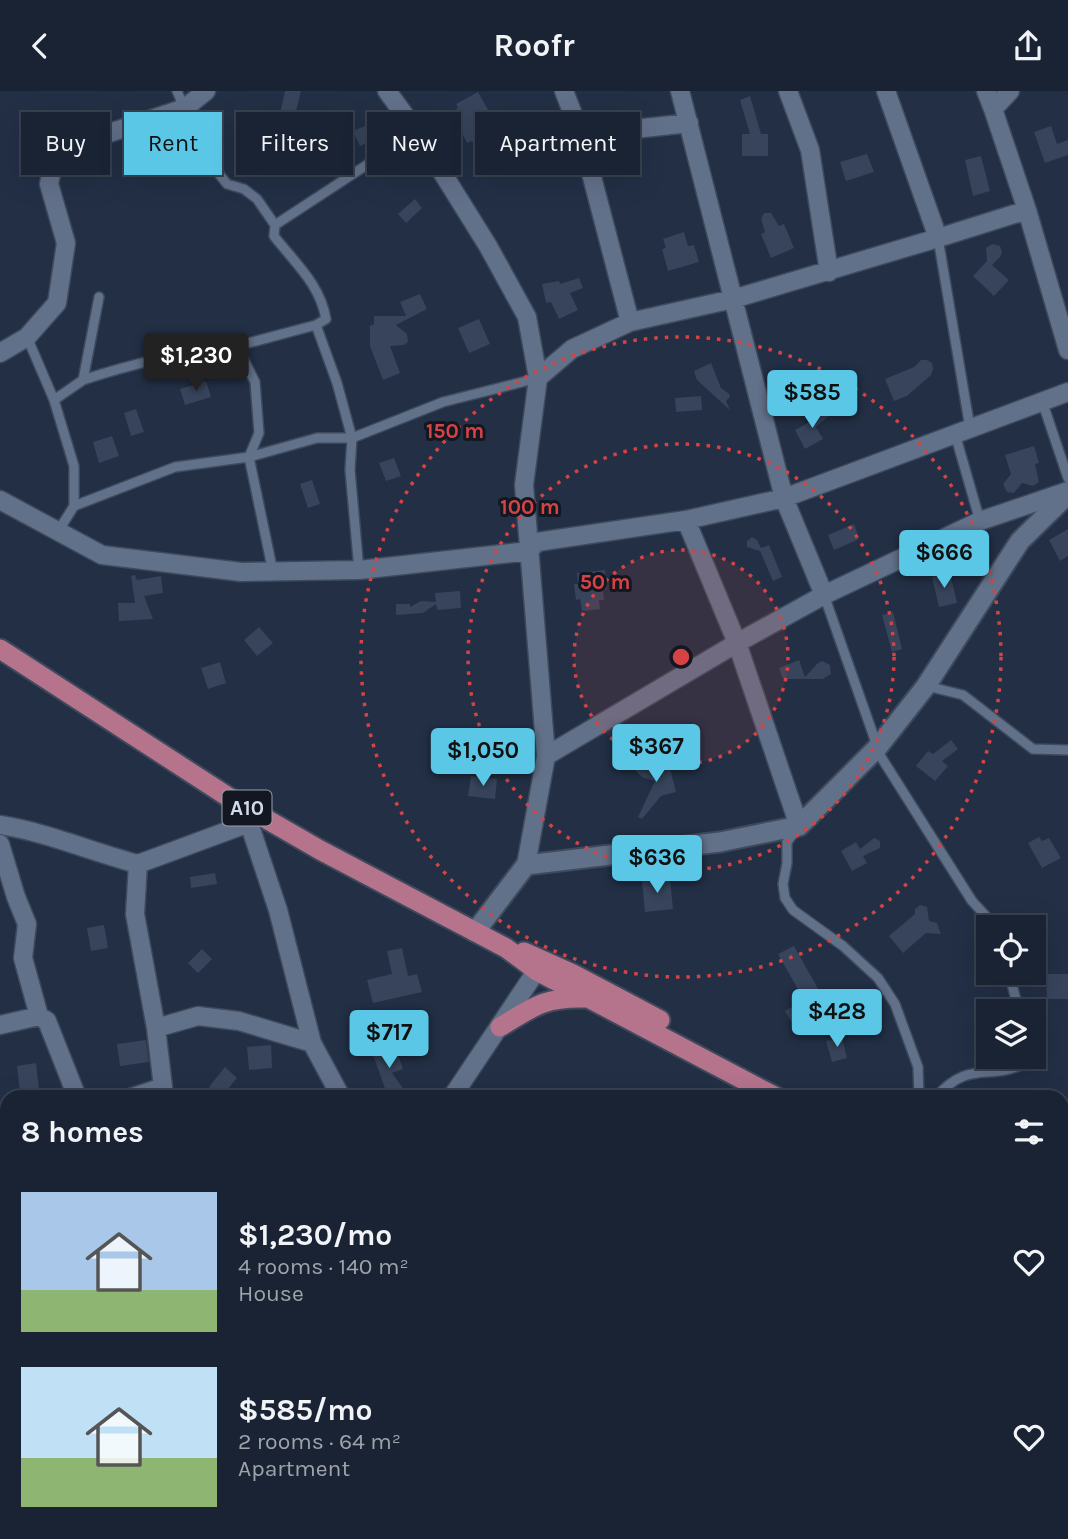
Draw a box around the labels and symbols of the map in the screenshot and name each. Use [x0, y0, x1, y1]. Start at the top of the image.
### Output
pin: $1,230 [139, 334, 253, 393]
pin: $585 [771, 371, 853, 430]
text: 150 m [426, 419, 484, 443]
text: 100 m [500, 495, 560, 519]
pin: $666 [903, 531, 985, 590]
text: 50 m [580, 570, 630, 594]
centre of rings [669, 645, 693, 669]
pin: $367 [615, 725, 697, 784]
pin: $1,050 [426, 729, 540, 788]
road number: A10 [222, 791, 272, 825]
pin: $636 [616, 835, 698, 895]
pin: $428 [796, 989, 878, 1049]
pin: $717 [348, 1011, 430, 1070]

